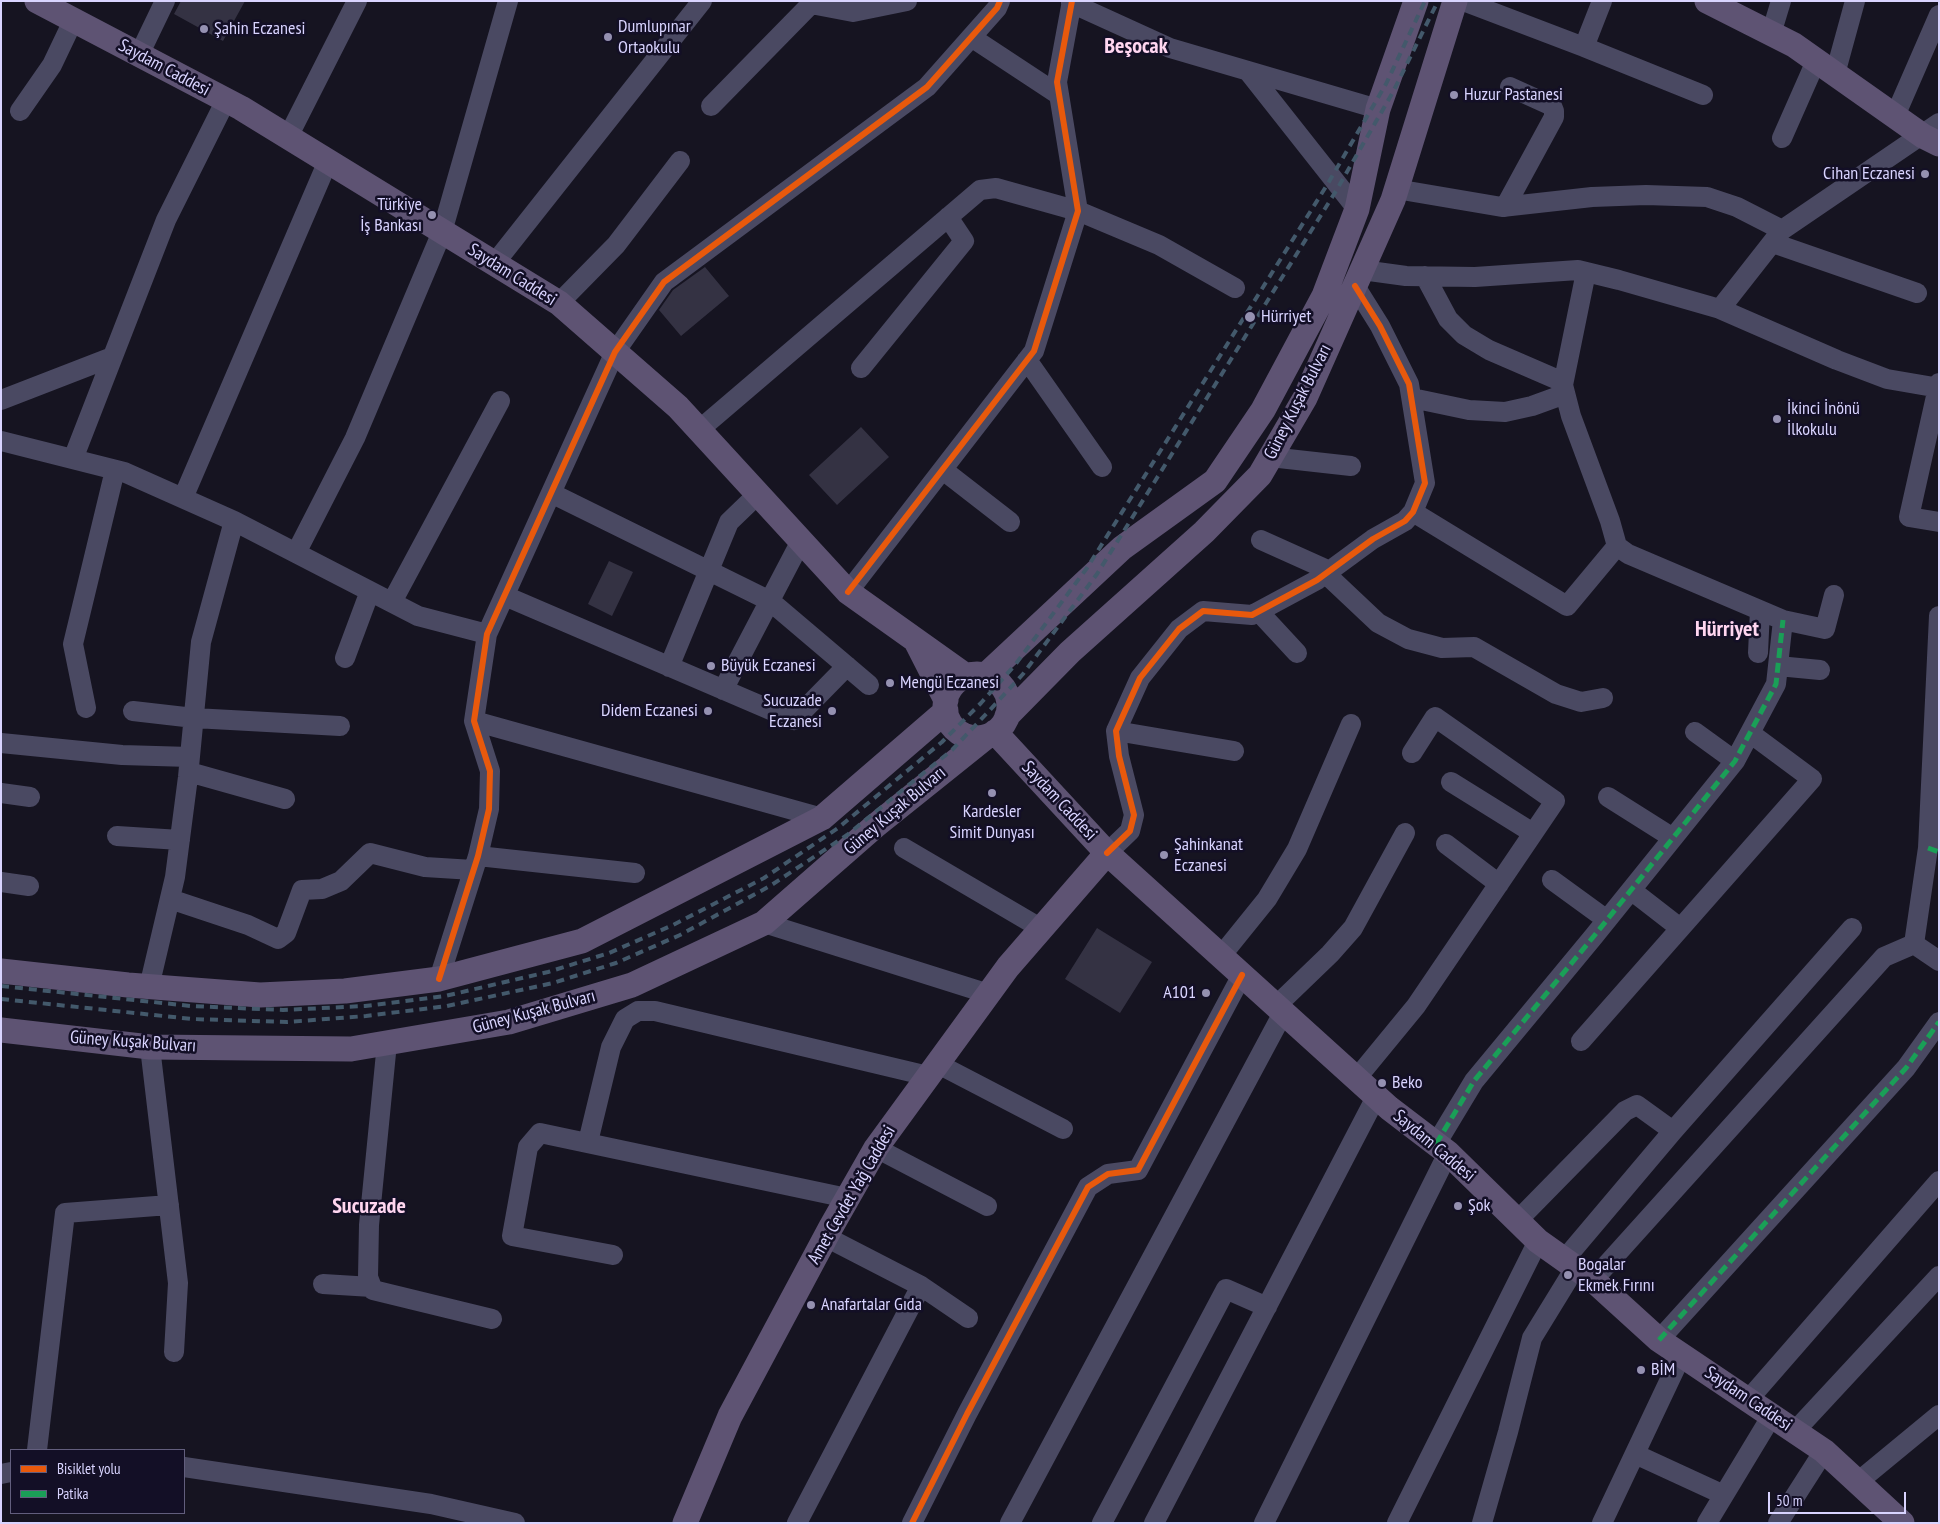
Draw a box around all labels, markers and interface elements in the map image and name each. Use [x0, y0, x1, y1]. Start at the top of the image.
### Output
place label: Dumlupınar Ortaokulu [618, 16, 691, 58]
place label: Şahin Eczanesi [214, 18, 305, 40]
marker: Şahin Eczanesi [198, 23, 210, 35]
marker: Dumlupınar Ortaokulu [602, 31, 614, 43]
district label: Beşocak [1104, 34, 1168, 60]
street label: Saydam Caddesi [115, 35, 213, 101]
place label: Huzur Pastanesi [1464, 84, 1563, 106]
marker: Huzur Pastanesi [1448, 89, 1460, 101]
place label: Cihan Eczanesi [1823, 163, 1915, 185]
marker: Cihan Eczanesi [1919, 168, 1931, 180]
place label: Türkiye İş Bankası [360, 194, 422, 236]
marker: Türkiye İş Bankası [426, 209, 438, 221]
street label: Saydam Caddesi [464, 239, 560, 311]
place label: Hürriyet [1261, 306, 1311, 328]
marker: Hürriyet [1243, 310, 1257, 324]
street label: Güney Kuşak Bulvarı [1260, 341, 1336, 463]
place label: İkinci İnönü İlkokulu [1787, 398, 1860, 440]
marker: İkinci İnönü İlkokulu [1771, 413, 1783, 425]
district label: Hürriyet [1695, 617, 1759, 643]
place label: Büyük Eczanesi [721, 655, 816, 677]
marker: Büyük Eczanesi [705, 660, 717, 672]
place label: Mengü Eczanesi [900, 672, 999, 694]
marker: Mengü Eczanesi [884, 677, 896, 689]
place label: Sucuzade Eczanesi [763, 690, 822, 732]
place label: Didem Eczanesi [601, 700, 698, 722]
marker: Didem Eczanesi [702, 705, 714, 717]
marker: Sucuzade Eczanesi [826, 705, 838, 717]
street label: Saydam Caddesi [1017, 757, 1101, 845]
street label: Güney Kuşak Bulvarı [840, 762, 950, 860]
marker: Kardesler Simit Dunyası [986, 787, 998, 799]
place label: Kardesler Simit Dunyası [949, 801, 1035, 844]
place label: Şahinkanat Eczanesi [1174, 834, 1243, 876]
marker: Şahinkanat Eczanesi [1158, 849, 1170, 861]
place label: A101 [1163, 982, 1196, 1004]
street label: Güney Kuşak Bulvarı [470, 985, 598, 1039]
marker: A101 [1200, 987, 1212, 999]
street label: Güney Kuşak Bulvarı [69, 1027, 197, 1057]
place label: Beko [1392, 1072, 1422, 1094]
marker: Beko [1376, 1077, 1388, 1089]
street label: Saydam Caddesi [1389, 1105, 1479, 1187]
street label: Amet Cevdet Yağ Caddesi [804, 1122, 900, 1268]
district label: Sucuzade [332, 1194, 406, 1220]
place label: Şok [1468, 1195, 1490, 1217]
marker: Şok [1452, 1200, 1464, 1212]
place label: Bogalar Ekmek Fırını [1578, 1254, 1655, 1296]
marker: Bogalar Ekmek Fırını [1562, 1269, 1574, 1281]
place label: Anafartalar Gıda [821, 1294, 922, 1316]
marker: Anafartalar Gıda [805, 1299, 817, 1311]
place label: BİM [1651, 1359, 1675, 1381]
street label: Saydam Caddesi [1700, 1362, 1796, 1436]
marker: BİM [1635, 1364, 1647, 1376]
legend [10, 1449, 185, 1514]
text: Bisiklet yolu [57, 1459, 121, 1478]
scale bar [1770, 1482, 1908, 1514]
text: Patika [57, 1484, 89, 1503]
text: 50 m [1776, 1491, 1802, 1510]

